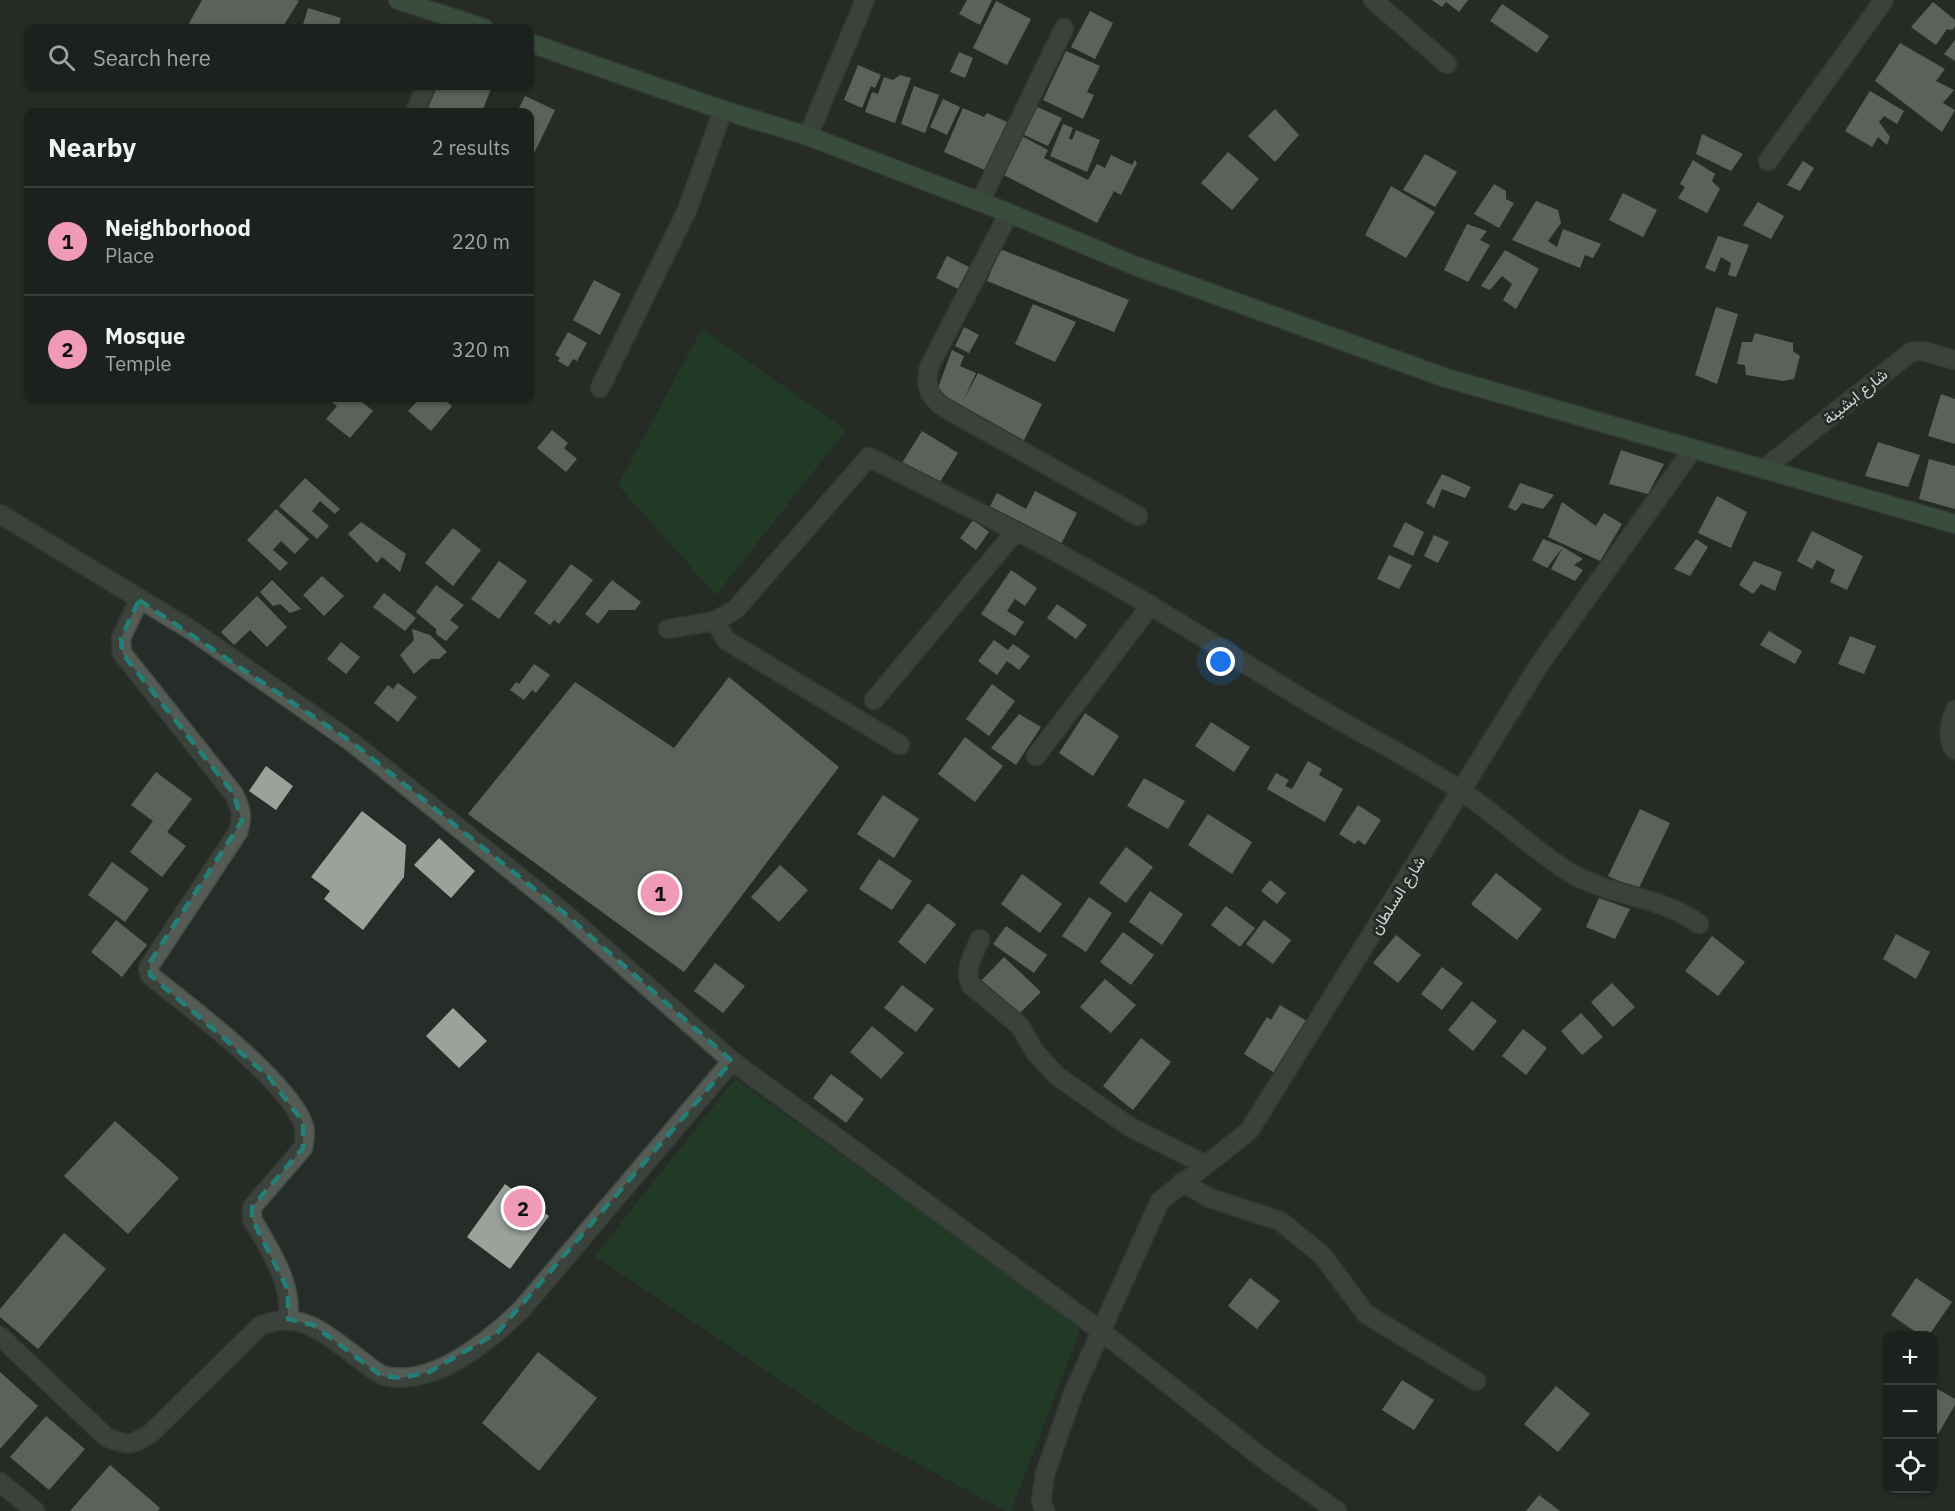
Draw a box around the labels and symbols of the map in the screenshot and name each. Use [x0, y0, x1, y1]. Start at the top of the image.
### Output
street label: شارع ابشينة [1819, 364, 1893, 430]
your location [1206, 647, 1235, 676]
street label: شارع السلطان [1365, 852, 1431, 939]
pin: 1 [640, 870, 680, 916]
pin: 2 [504, 1186, 542, 1230]

